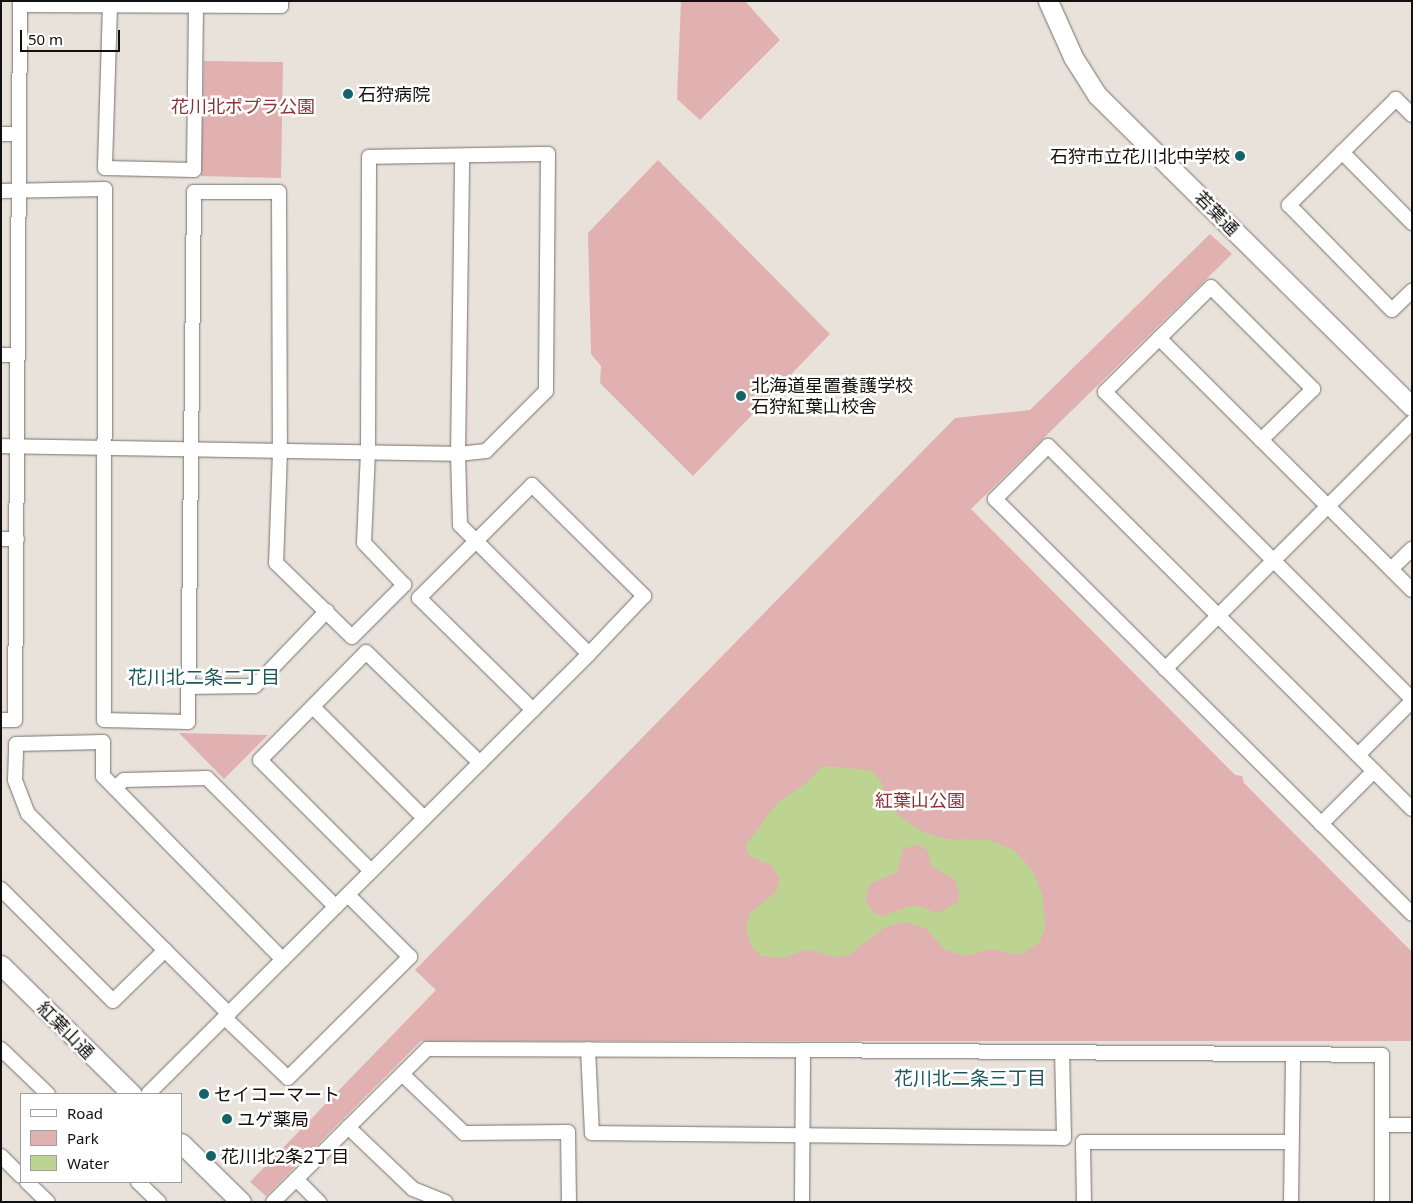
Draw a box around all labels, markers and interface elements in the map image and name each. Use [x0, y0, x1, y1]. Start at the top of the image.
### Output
scale bar [22, 20, 122, 52]
text: 50 m [28, 29, 63, 49]
place label: 石狩病院 [358, 83, 430, 105]
marker: 石狩病院 [342, 88, 354, 100]
park label: 花川北ポプラ公園 [171, 95, 315, 117]
place label: 石狩市立花川北中学校 [1050, 145, 1230, 167]
marker: 石狩市立花川北中学校 [1234, 150, 1246, 162]
street label: 若葉通 [1190, 186, 1244, 240]
place label: 北海道星置養護学校 石狩紅葉山校舎 [751, 375, 913, 418]
marker: 北海道星置養護学校 石狩紅葉山校舎 [735, 390, 747, 402]
district label: 花川北二条二丁目 [128, 667, 280, 689]
park label: 紅葉山公園 [875, 789, 965, 811]
street label: 紅葉山通 [33, 997, 99, 1063]
district label: 花川北二条三丁目 [894, 1068, 1046, 1090]
place label: セイコーマート [214, 1083, 340, 1105]
marker: セイコーマート [198, 1088, 210, 1100]
legend [20, 1093, 182, 1183]
text: Road [67, 1103, 103, 1123]
place label: ユゲ薬局 [237, 1108, 309, 1130]
marker: ユゲ薬局 [221, 1113, 233, 1125]
text: Park [67, 1128, 99, 1148]
place label: 花川北2条2丁目 [221, 1145, 350, 1167]
marker: 花川北2条2丁目 [205, 1150, 217, 1162]
text: Water [67, 1153, 109, 1173]

